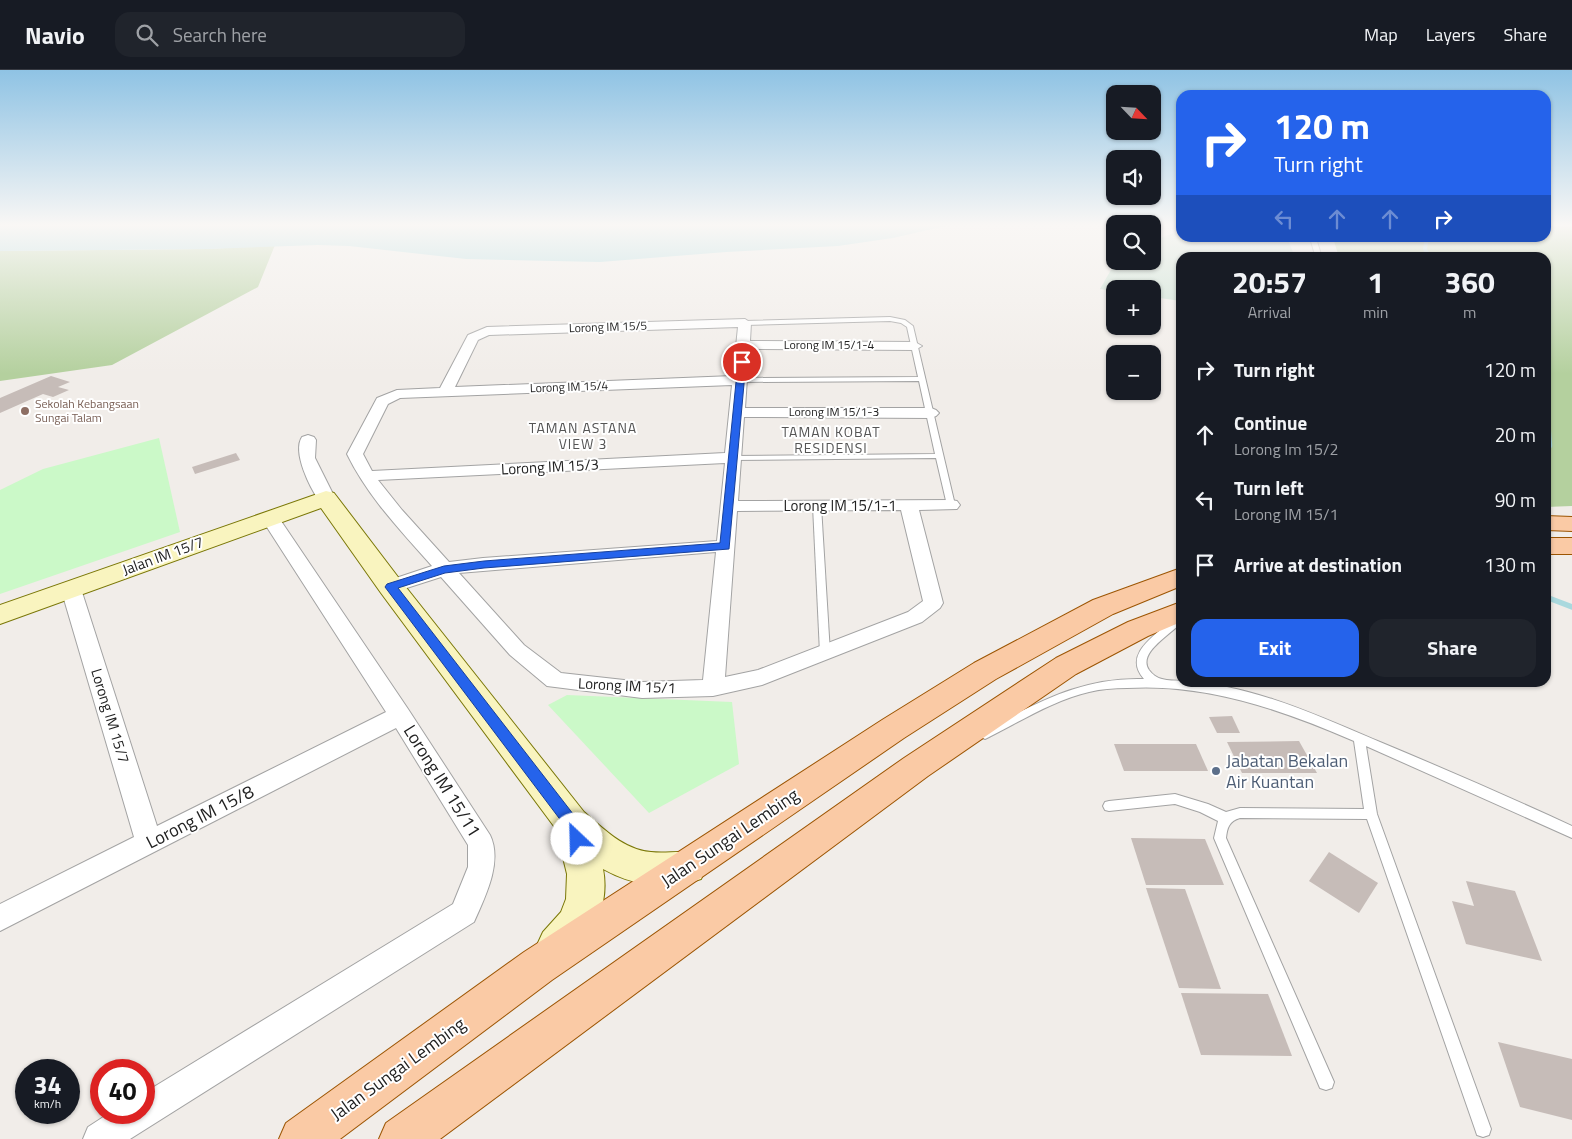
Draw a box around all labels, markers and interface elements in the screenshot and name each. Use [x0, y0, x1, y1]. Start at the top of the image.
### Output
search box [115, 12, 465, 57]
text: Navio [25, 17, 85, 53]
text: Search here [173, 20, 267, 49]
icon: search [133, 21, 161, 49]
text: Map [1364, 21, 1398, 48]
text: Layers [1426, 21, 1475, 48]
text: Share [1503, 21, 1547, 48]
north arrow [1106, 85, 1161, 140]
map controls [1106, 85, 1161, 400]
text: 120 m [1274, 99, 1370, 153]
icon: right [1191, 110, 1256, 175]
text: Turn right [1274, 147, 1363, 181]
button: sound [1106, 150, 1161, 205]
icon: left [1270, 205, 1298, 233]
icon: ahead [1323, 205, 1351, 233]
icon: ahead [1376, 205, 1404, 233]
icon: right [1429, 205, 1457, 233]
button: search [1106, 215, 1161, 270]
text: 20:57 [1232, 259, 1307, 305]
text: 1 [1367, 259, 1384, 305]
text: 360 [1445, 259, 1495, 305]
button: + [1106, 280, 1161, 335]
text: Arrival [1248, 300, 1291, 324]
text: min [1363, 300, 1388, 324]
text: m [1463, 300, 1476, 324]
street label: Lorong IM 15/5 [568, 316, 648, 337]
street label: Lorong IM 15/1-4 [784, 335, 874, 354]
pin [721, 341, 763, 383]
button: − [1106, 345, 1161, 400]
icon: arrive [728, 348, 756, 376]
text: Turn right [1234, 355, 1315, 384]
text: 120 m [1484, 355, 1536, 384]
icon: right [1191, 356, 1219, 384]
street label: Lorong IM 15/4 [529, 376, 609, 397]
place label: Sekolah Kebangsaan Sungai Talam [35, 394, 139, 427]
street label: Lorong IM 15/1-3 [789, 402, 879, 421]
marker: Sekolah Kebangsaan Sungai Talam [19, 405, 31, 417]
text: Continue [1234, 408, 1307, 437]
district label: TAMAN ASTANA VIEW 3 [529, 417, 637, 454]
text: 20 m [1495, 420, 1536, 449]
district label: TAMAN KOBAT RESIDENSI [781, 421, 881, 458]
icon: ahead [1191, 421, 1219, 449]
text: Lorong Im 15/2 [1234, 437, 1339, 461]
street label: Lorong IM 15/3 [500, 452, 600, 481]
text: Turn left [1234, 473, 1304, 502]
text: 90 m [1495, 485, 1536, 514]
icon: left [1191, 486, 1219, 514]
street label: Lorong IM 15/1-1 [784, 494, 897, 517]
text: Lorong IM 15/1 [1234, 502, 1339, 526]
street label: Jalan IM 15/7 [119, 530, 207, 581]
text: Arrive at destination [1234, 550, 1402, 579]
text: 130 m [1484, 550, 1536, 579]
icon: arrive [1191, 551, 1219, 579]
button: Exit [1191, 619, 1359, 677]
button: Share [1369, 619, 1536, 677]
street label: Lorong IM 15/7 [85, 666, 136, 766]
street label: Lorong IM 15/1 [577, 671, 677, 700]
street label: Lorong IM 15/11 [397, 719, 488, 842]
place label: Jabatan Bekalan Air Kuantan [1226, 747, 1348, 795]
marker: Jabatan Bekalan Air Kuantan [1210, 765, 1222, 777]
street label: Lorong IM 15/8 [141, 778, 258, 855]
street label: Jalan Sungai Lembing [655, 781, 804, 894]
position arrow [550, 812, 602, 864]
street label: Jalan Sungai Lembing [325, 1010, 471, 1127]
speed limit sign: 40 [90, 1059, 155, 1124]
text: 34 [33, 1066, 62, 1104]
text: km/h [34, 1094, 61, 1113]

